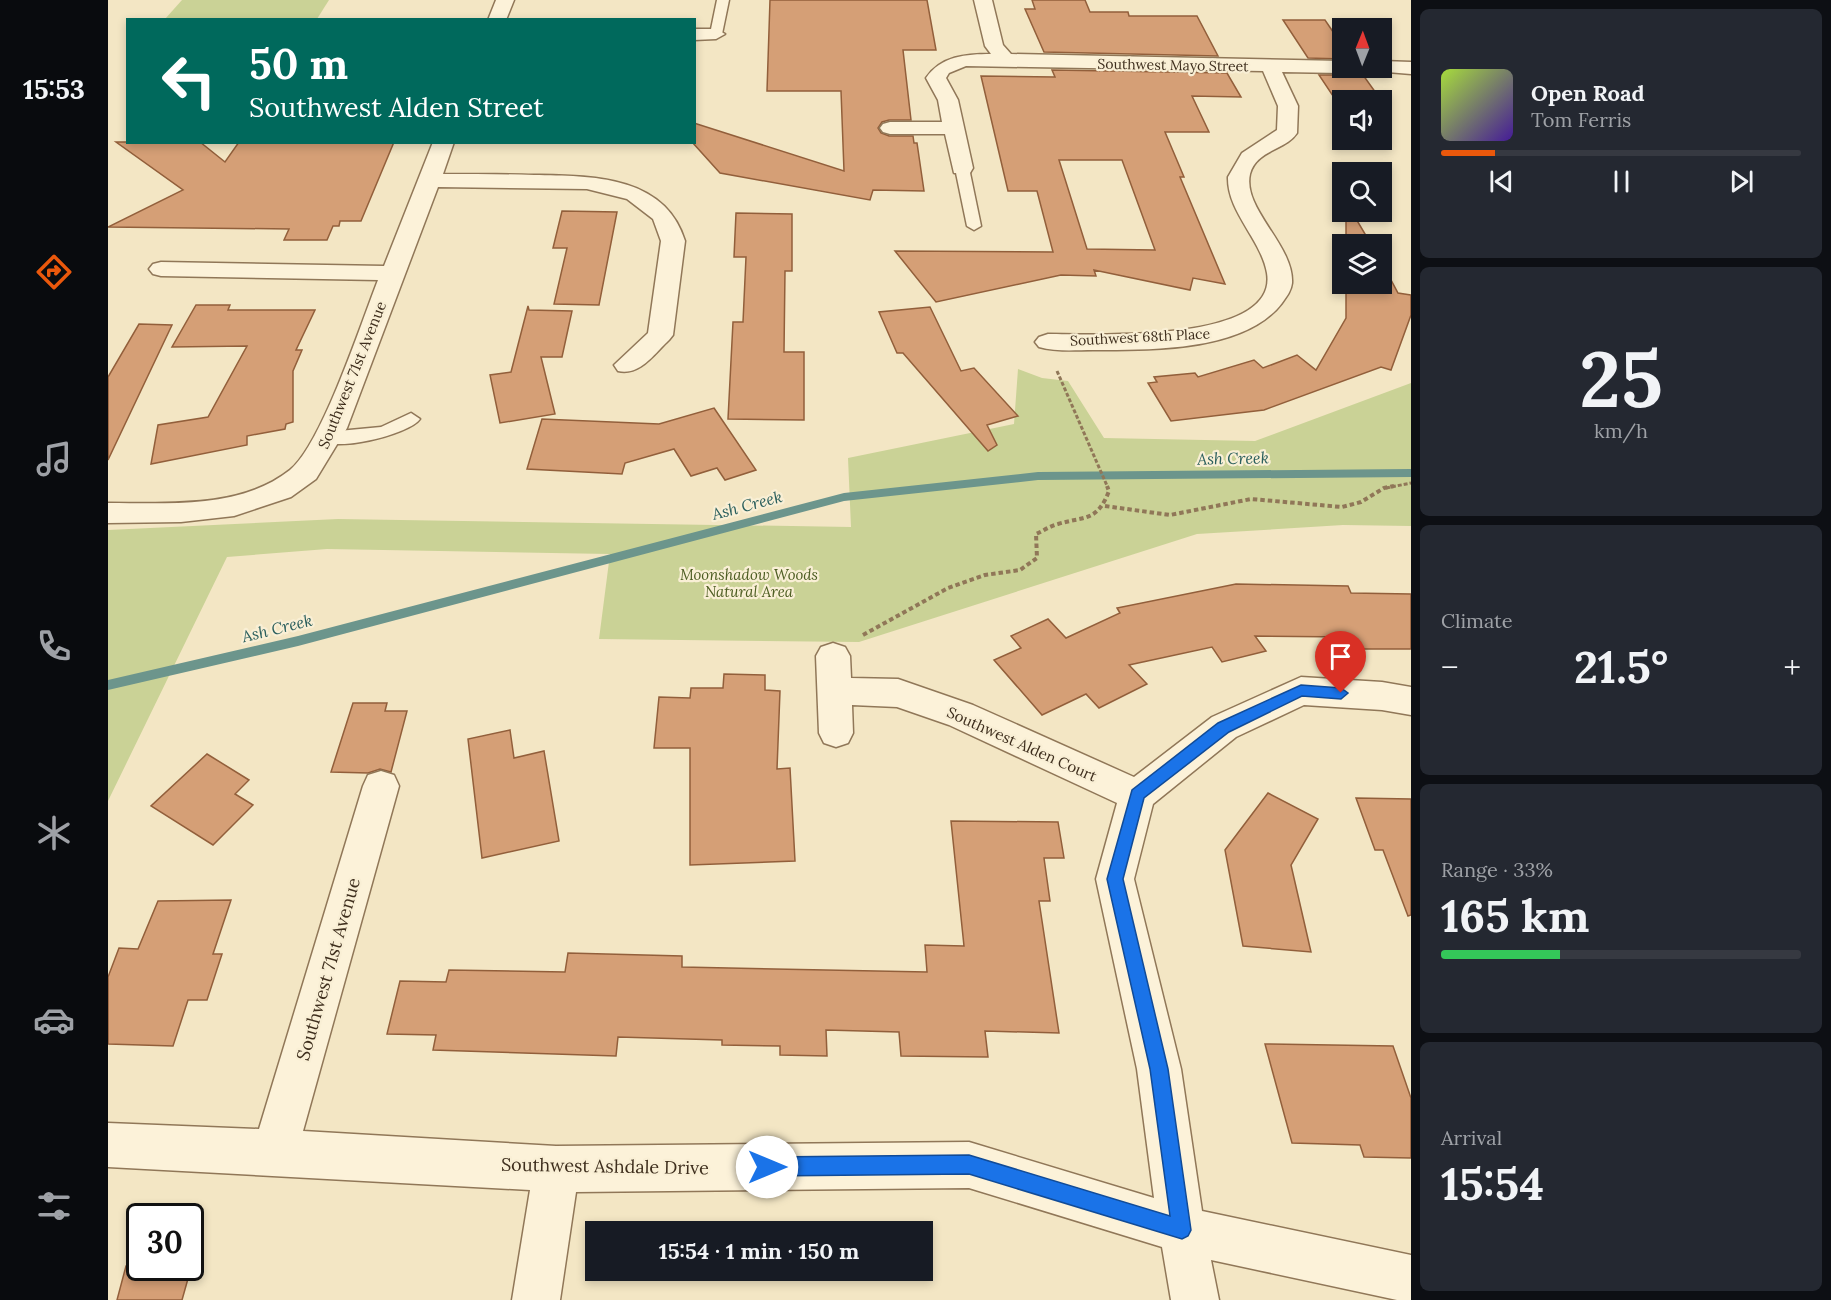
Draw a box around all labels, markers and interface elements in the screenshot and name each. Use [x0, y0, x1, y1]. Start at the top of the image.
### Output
north arrow [1332, 18, 1392, 78]
map controls [1332, 18, 1392, 294]
text: 50 m [249, 37, 348, 91]
icon: left [150, 42, 228, 120]
street label: Southwest Mayo Street [1097, 55, 1249, 75]
text: 15:53 [23, 72, 85, 106]
text: Open Road [1531, 79, 1645, 107]
text: Southwest Alden Street [249, 90, 544, 124]
button: sound [1332, 90, 1392, 150]
text: Tom Ferris [1531, 107, 1631, 132]
button: search [1332, 162, 1392, 222]
icon: previous [1485, 165, 1518, 198]
icon: pause [1605, 165, 1638, 198]
icon: next [1725, 165, 1758, 198]
button: layers [1332, 234, 1392, 294]
icon: directions [33, 251, 75, 293]
street label: Southwest 71st Avenue [314, 298, 390, 452]
street label: Southwest 68th Place [1069, 324, 1211, 350]
text: 25 [1579, 329, 1663, 428]
text: km/h [1594, 418, 1648, 443]
icon: music [33, 438, 75, 480]
water label: Ash Creek [1196, 447, 1269, 469]
water label: Ash Creek [709, 486, 784, 524]
park label: Moonshadow Woods Natural Area [680, 565, 818, 601]
text: Climate [1441, 608, 1513, 633]
water label: Ash Creek [239, 610, 314, 647]
icon: phone [33, 625, 75, 667]
pin [1315, 631, 1366, 693]
text: 21.5° [1574, 638, 1668, 695]
icon: arrive [1324, 640, 1357, 673]
text: − [1441, 646, 1459, 688]
text: + [1783, 646, 1801, 688]
street label: Southwest Alden Court [944, 702, 1100, 786]
icon: climate [33, 812, 75, 854]
text: Range · 33% [1441, 857, 1553, 882]
street label: Southwest 71st Avenue [291, 875, 365, 1063]
text: 165 km [1441, 887, 1589, 944]
icon: car [33, 999, 75, 1041]
text: Arrival [1441, 1125, 1502, 1150]
position arrow [735, 1135, 799, 1199]
street label: Southwest Ashdale Drive [501, 1153, 709, 1179]
text: 15:54 [1441, 1155, 1544, 1212]
icon: filters [33, 1185, 75, 1227]
speed limit sign: 30 [126, 1203, 204, 1281]
text: 15:54 · 1 min · 150 m [659, 1237, 859, 1265]

